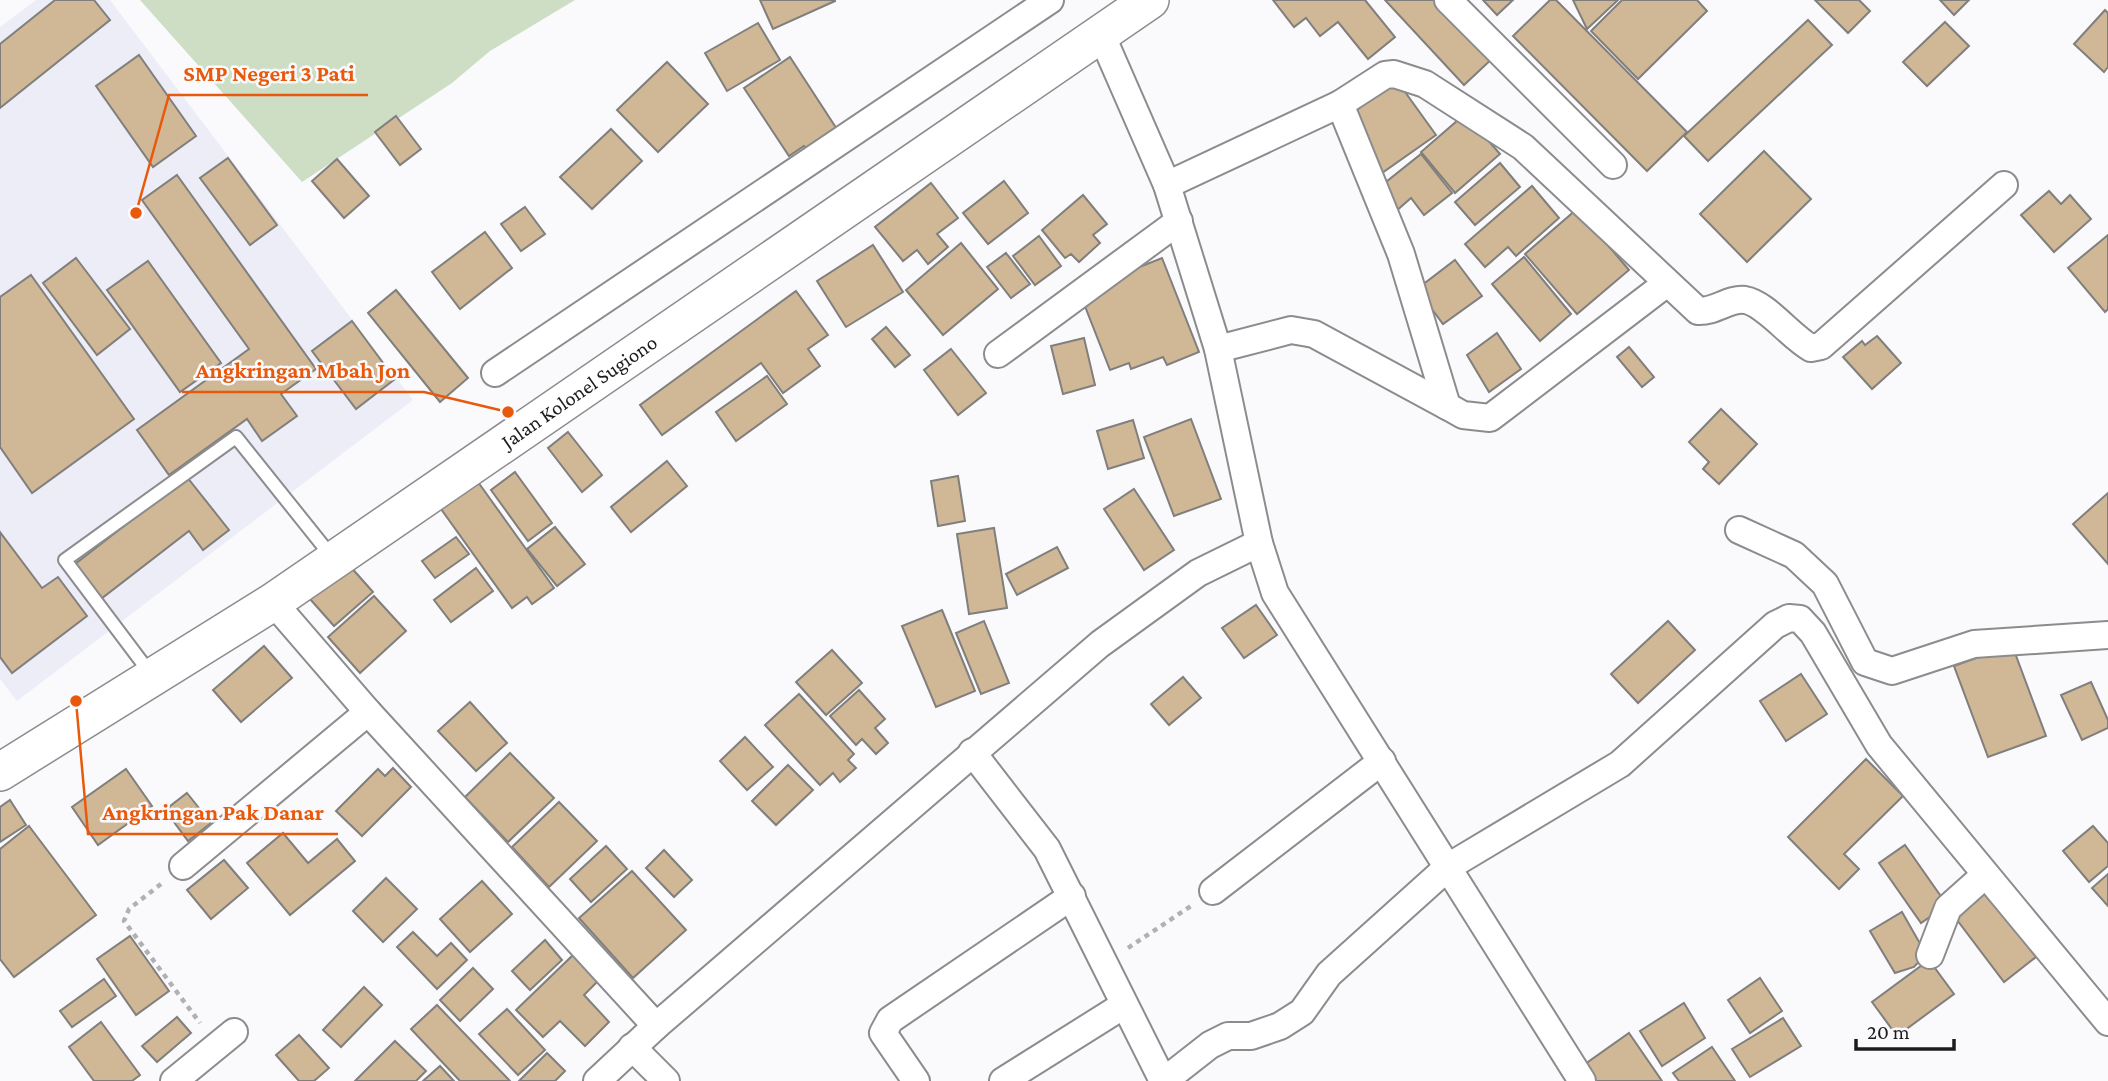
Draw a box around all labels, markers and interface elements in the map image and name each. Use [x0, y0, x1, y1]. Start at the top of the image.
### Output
callout: SMP Negeri 3 Pati [169, 51, 368, 95]
text: SMP Negeri 3 Pati [183, 60, 355, 86]
street label: Jalan Kolonel Sugiono [495, 330, 662, 455]
callout: Angkringan Mbah Jon [182, 348, 424, 392]
text: Angkringan Mbah Jon [195, 357, 410, 383]
callout: Angkringan Pak Danar [88, 790, 338, 834]
text: Angkringan Pak Danar [101, 799, 324, 825]
scale bar [1856, 1007, 1954, 1052]
text: 20 m [1867, 1020, 1910, 1044]

